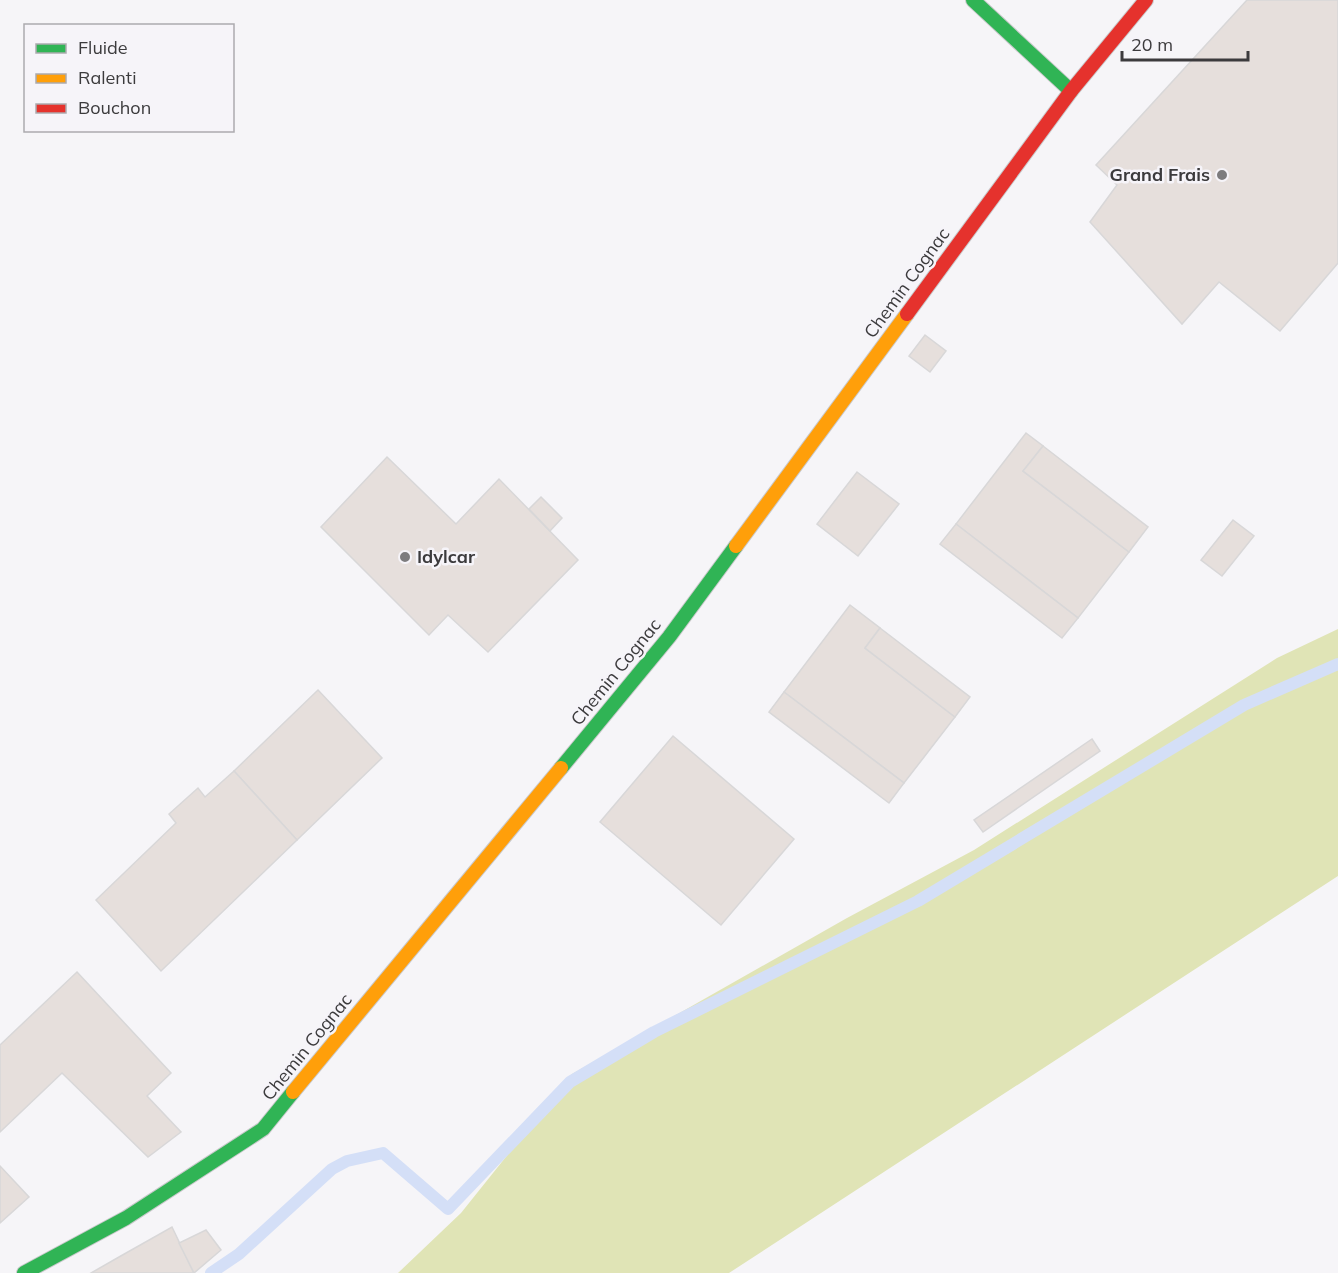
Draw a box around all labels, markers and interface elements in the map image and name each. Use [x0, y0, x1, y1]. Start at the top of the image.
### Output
legend [24, 24, 234, 132]
scale bar [1122, 24, 1248, 62]
text: 20 m [1131, 33, 1173, 56]
text: Fluide [78, 36, 128, 59]
text: Ralenti [78, 66, 136, 89]
text: Bouchon [78, 96, 151, 119]
place label: Grand Frais [1110, 163, 1210, 186]
marker: Grand Frais [1215, 168, 1229, 182]
street label: Chemin Cognac [859, 223, 954, 342]
place label: Idylcar [417, 545, 476, 568]
marker: Idylcar [398, 550, 412, 564]
street label: Chemin Cognac [565, 613, 666, 730]
street label: Chemin Cognac [256, 988, 357, 1105]

